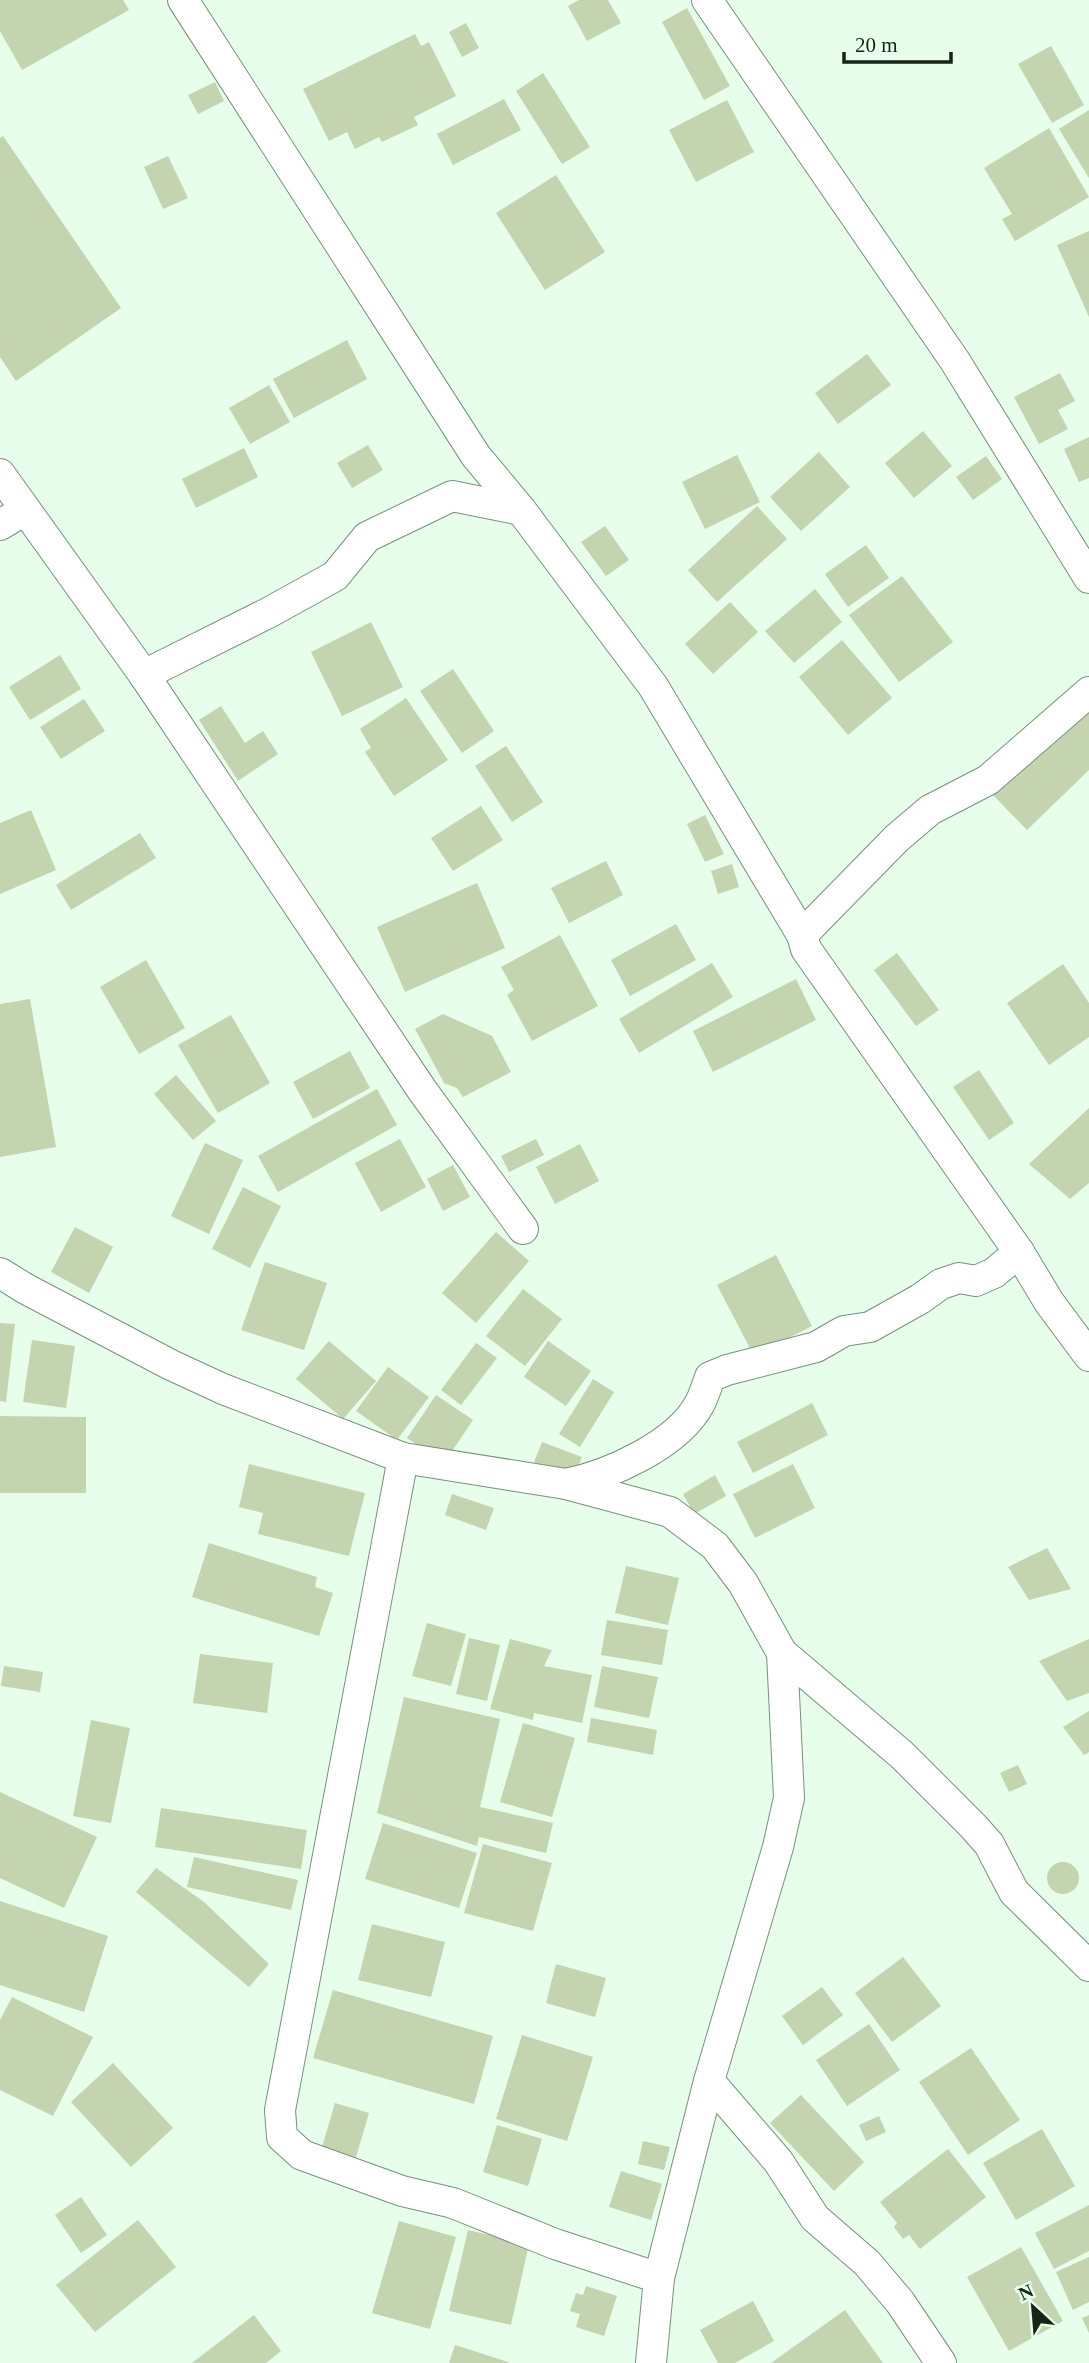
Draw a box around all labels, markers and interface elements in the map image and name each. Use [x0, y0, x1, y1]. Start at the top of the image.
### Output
scale bar [844, 21, 951, 65]
text: 20 m [855, 33, 898, 57]
north arrow [998, 2272, 1068, 2342]
text: N [1015, 2280, 1037, 2305]

